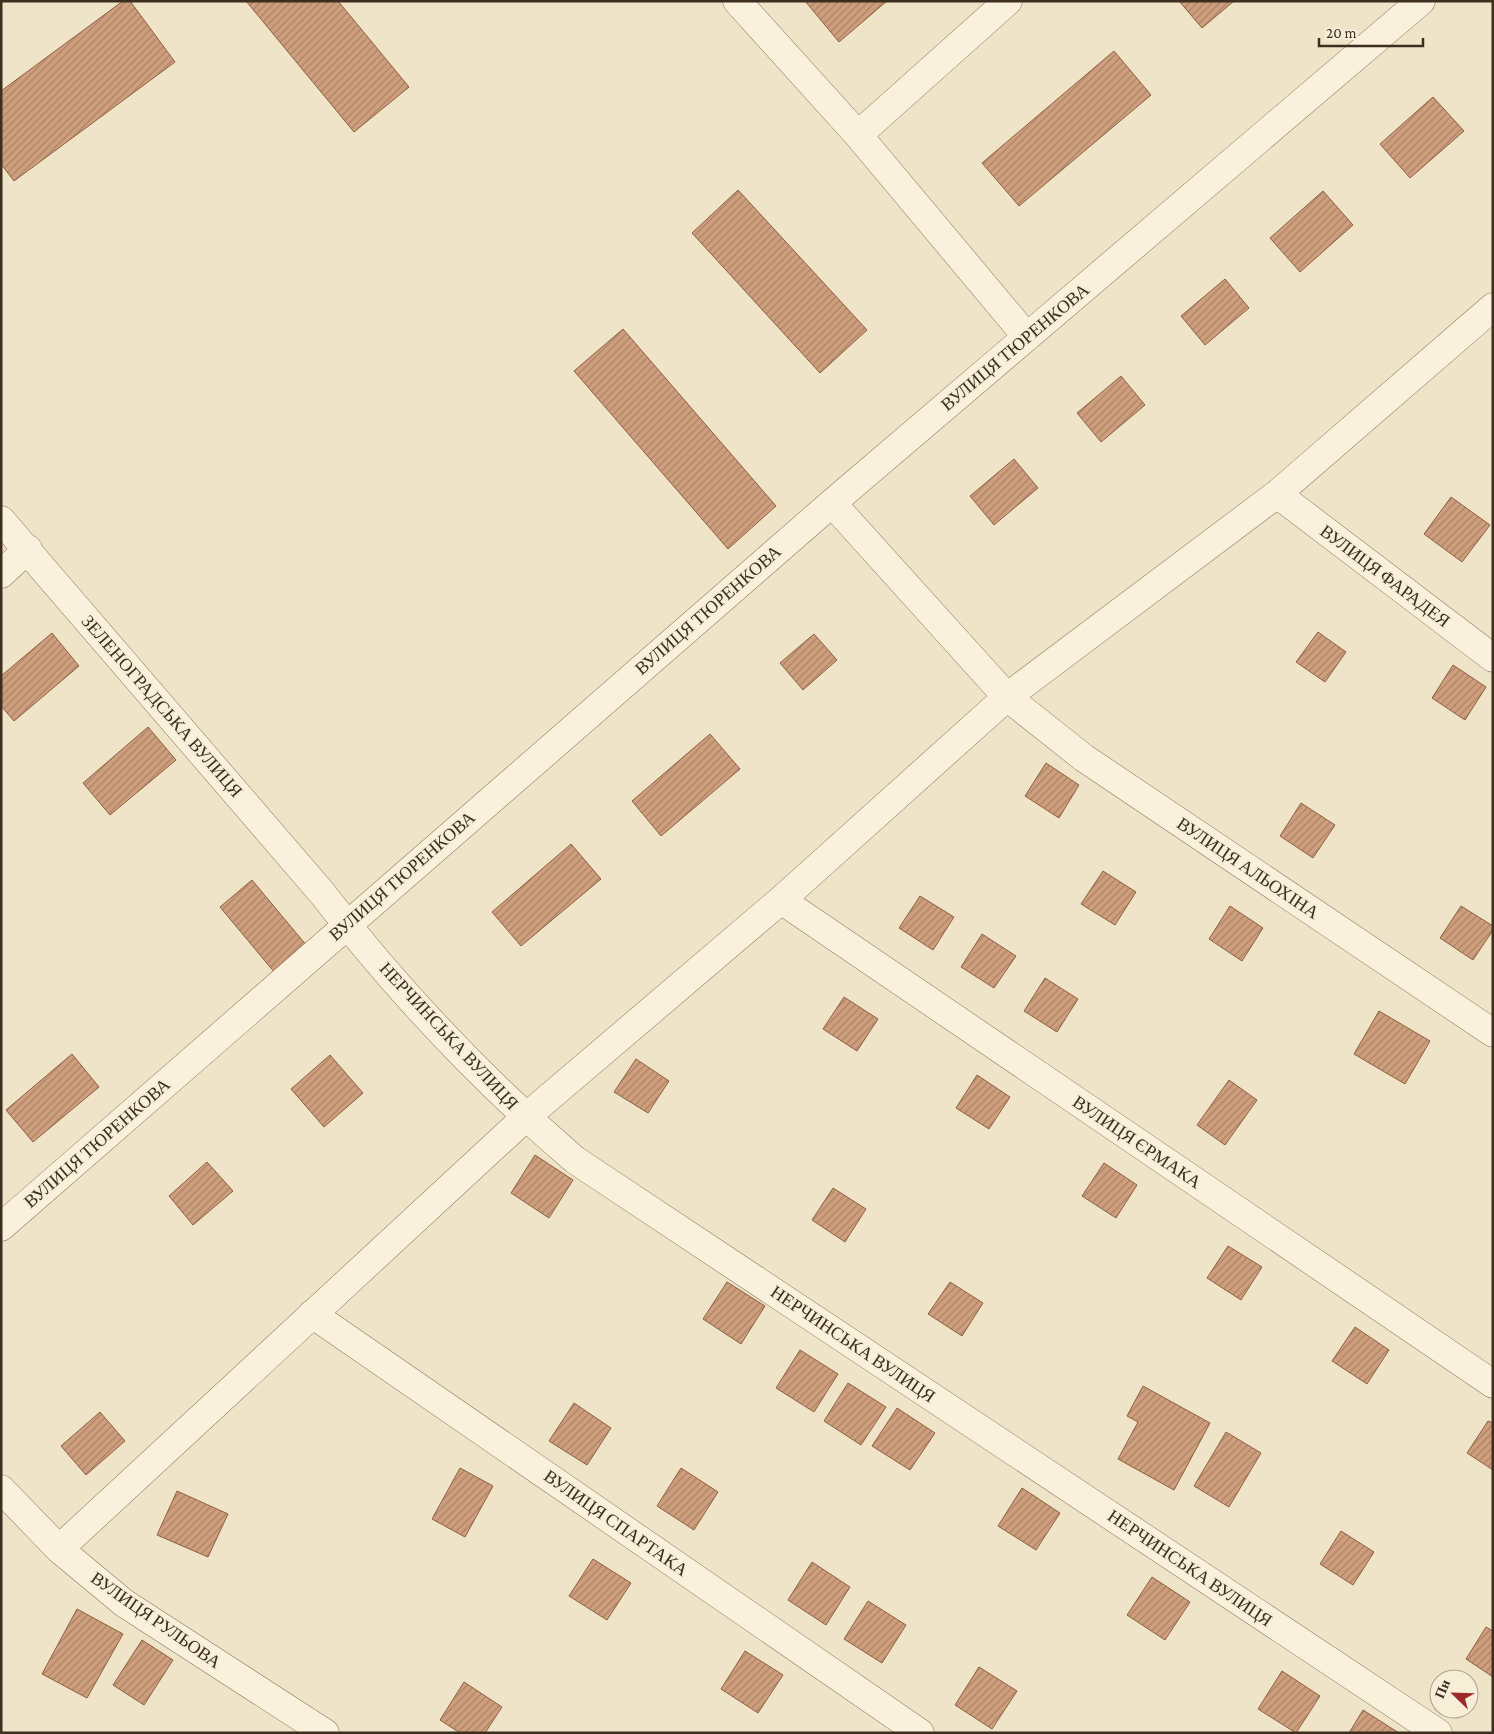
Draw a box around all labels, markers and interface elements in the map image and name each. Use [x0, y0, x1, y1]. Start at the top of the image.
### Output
scale bar [1319, 15, 1423, 47]
text: 20 m [1326, 25, 1357, 41]
street label: ВУЛИЦЯ ТЮРЕНКОВА [937, 279, 1093, 415]
street label: ВУЛИЦЯ ФАРАДЕЯ [1316, 521, 1454, 631]
street label: ВУЛИЦЯ ТЮРЕНКОВА [631, 541, 785, 679]
street label: ЗЕЛЕНОГРАДСЬКА ВУЛИЦЯ [78, 611, 246, 801]
street label: ВУЛИЦЯ ТЮРЕНКОВА [325, 807, 479, 945]
street label: ВУЛИЦЯ АЛЬОХІНА [1173, 813, 1323, 923]
street label: НЕРЧИНСЬКА ВУЛИЦЯ [376, 958, 522, 1114]
street label: ВУЛИЦЯ ТЮРЕНКОВА [20, 1074, 174, 1212]
street label: ВУЛИЦЯ ЄРМАКА [1069, 1092, 1205, 1192]
street label: НЕРЧИНСЬКА ВУЛИЦЯ [767, 1281, 939, 1407]
street label: ВУЛИЦЯ СПАРТАКА [540, 1466, 692, 1580]
street label: НЕРЧИНСЬКА ВУЛИЦЯ [1104, 1505, 1276, 1631]
street label: ВУЛИЦЯ РУЛЬОВА [87, 1568, 225, 1672]
north arrow [1429, 1669, 1479, 1719]
text: Пн [1431, 1677, 1453, 1701]

